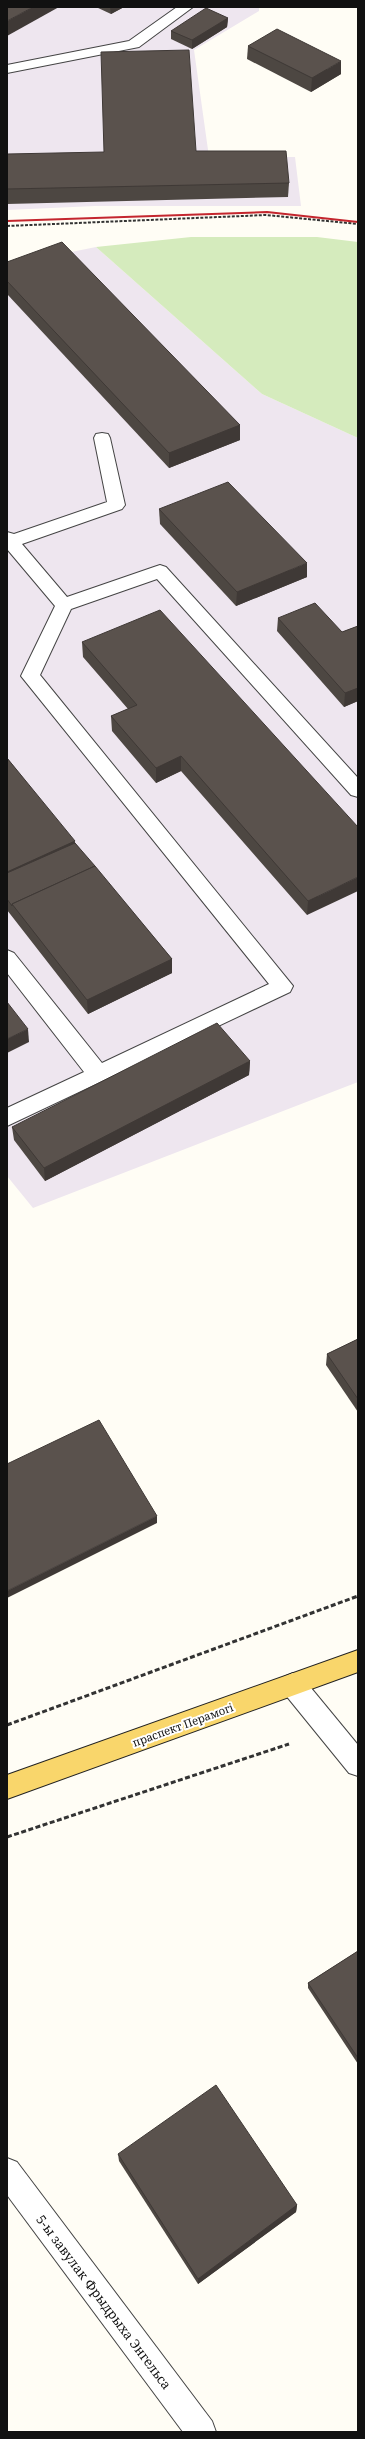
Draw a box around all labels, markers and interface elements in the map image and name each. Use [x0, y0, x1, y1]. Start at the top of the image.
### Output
street label: праспект Перамогі [130, 1699, 236, 1750]
street label: 5-ы завулак Фрыдрыха Энгельса [32, 2211, 176, 2393]

